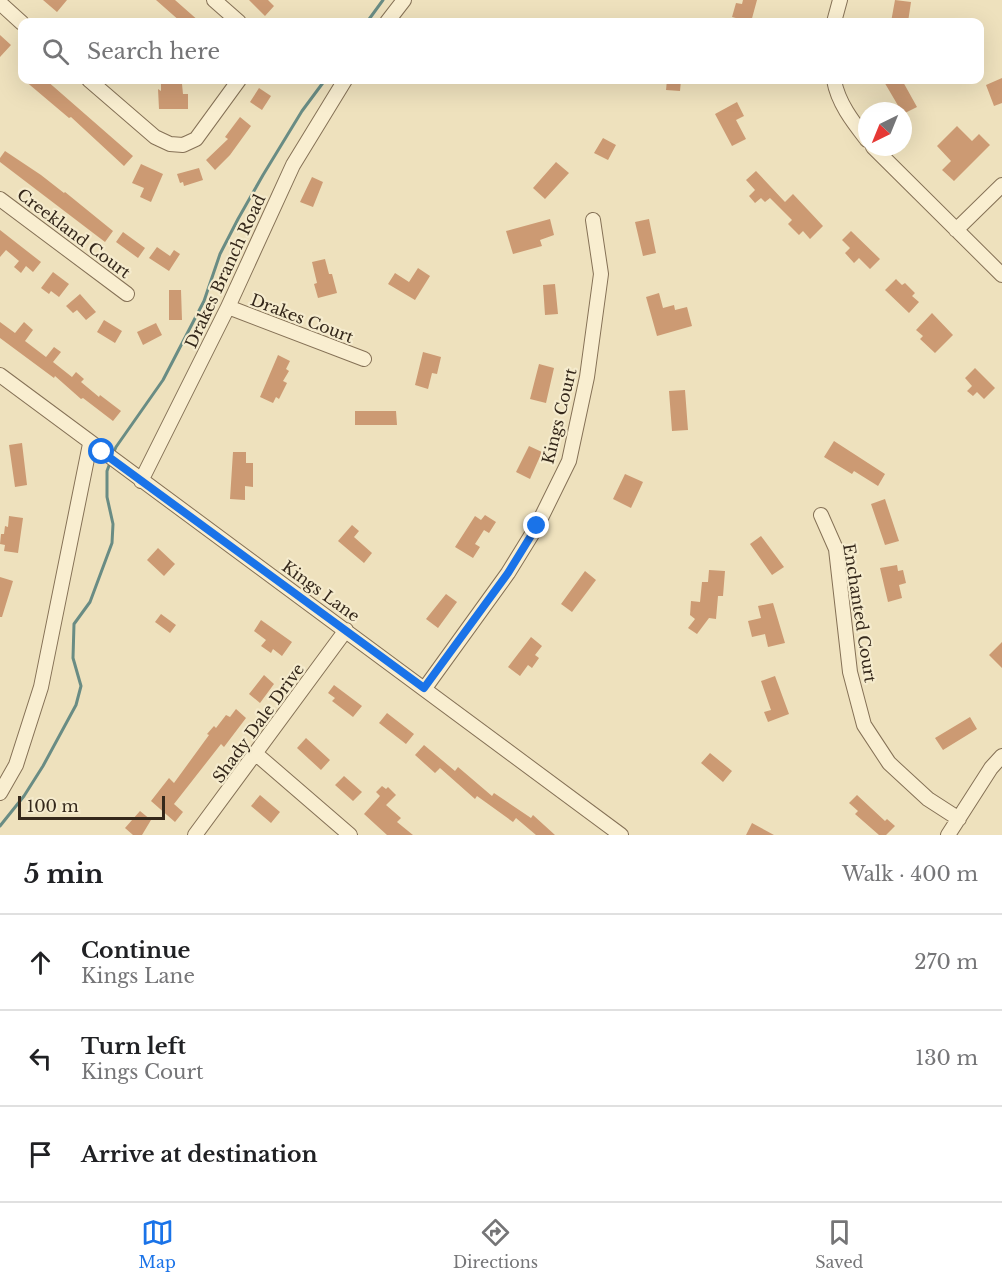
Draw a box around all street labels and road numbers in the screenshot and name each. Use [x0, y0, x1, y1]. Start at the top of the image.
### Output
street label: Creekland Court [13, 184, 135, 282]
street label: Drakes Branch Road [181, 191, 270, 351]
street label: Drakes Court [248, 289, 356, 347]
street label: Kings Court [537, 366, 581, 466]
street label: Enchanted Court [839, 542, 881, 684]
street label: Kings Lane [278, 556, 364, 626]
street label: Shady Dale Drive [208, 659, 308, 787]

